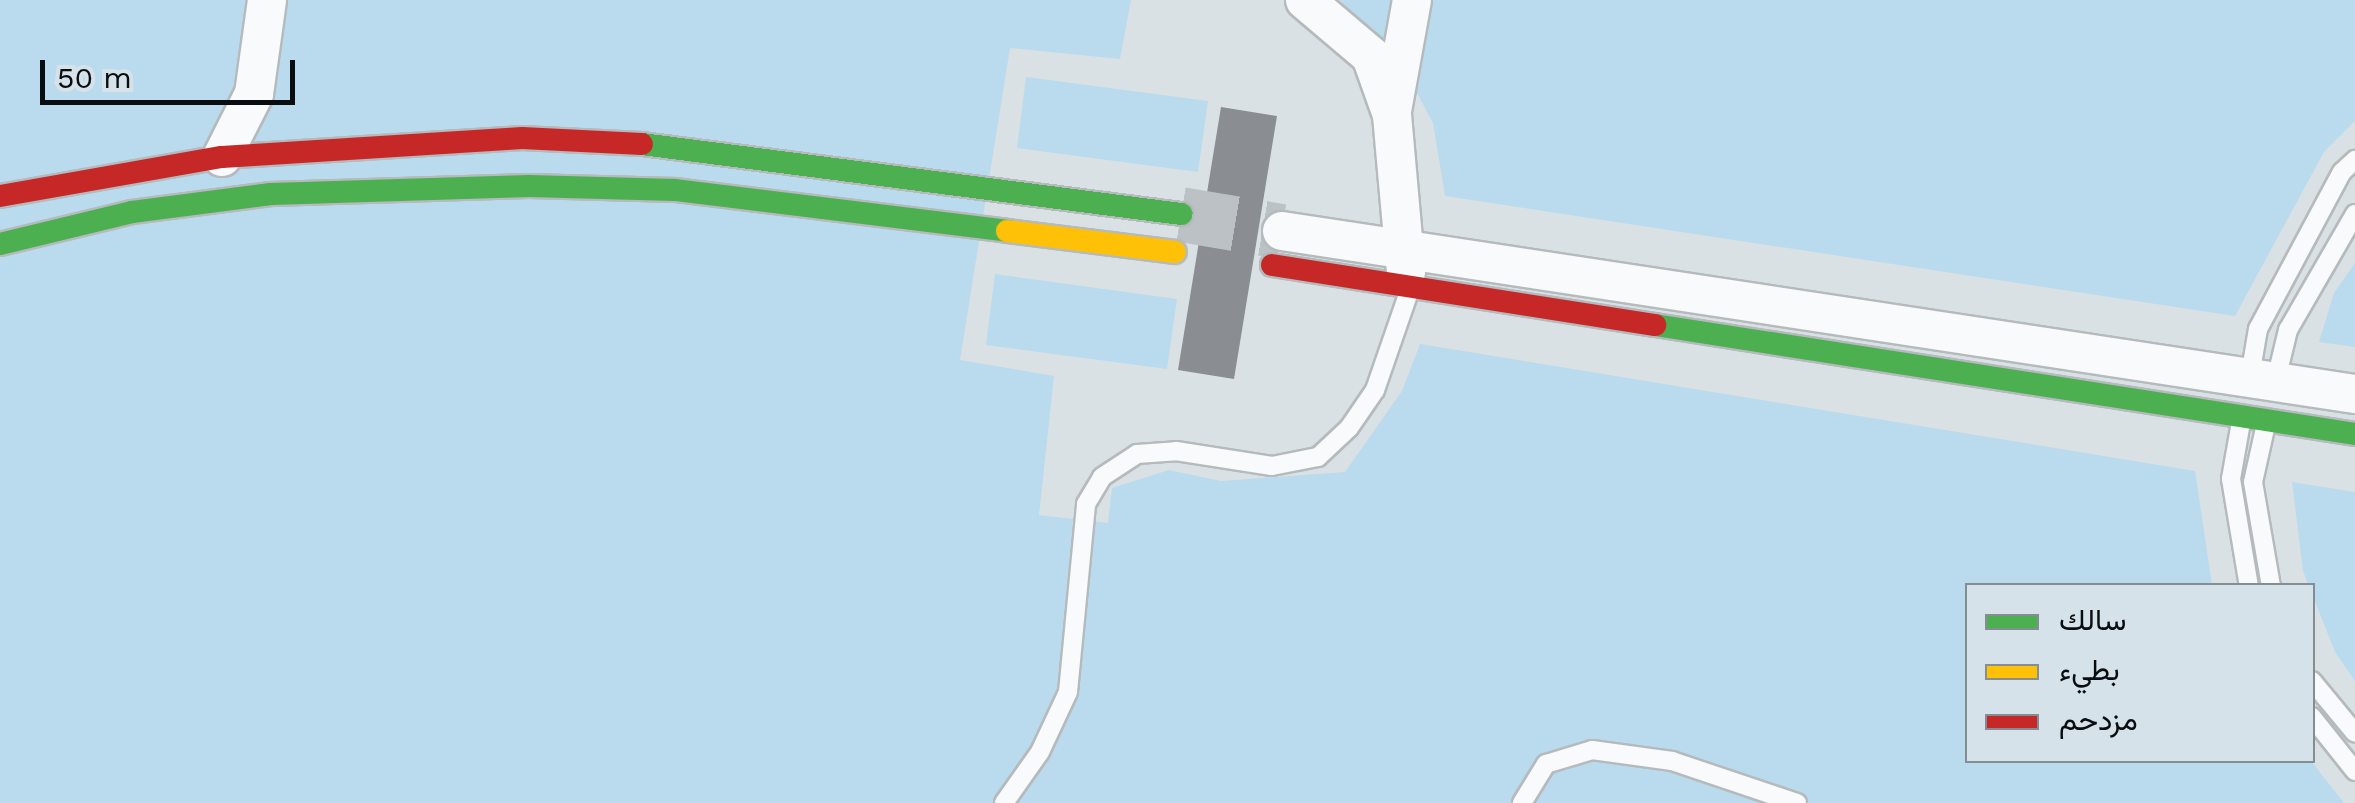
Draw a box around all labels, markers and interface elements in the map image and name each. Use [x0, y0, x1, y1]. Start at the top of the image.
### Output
scale bar [45, 40, 300, 102]
text: 50 m [57, 60, 132, 95]
legend [1965, 583, 2315, 763]
text: سالك [2059, 602, 2126, 637]
text: بطيء [2059, 652, 2120, 687]
text: مزدحم [2059, 702, 2138, 737]

